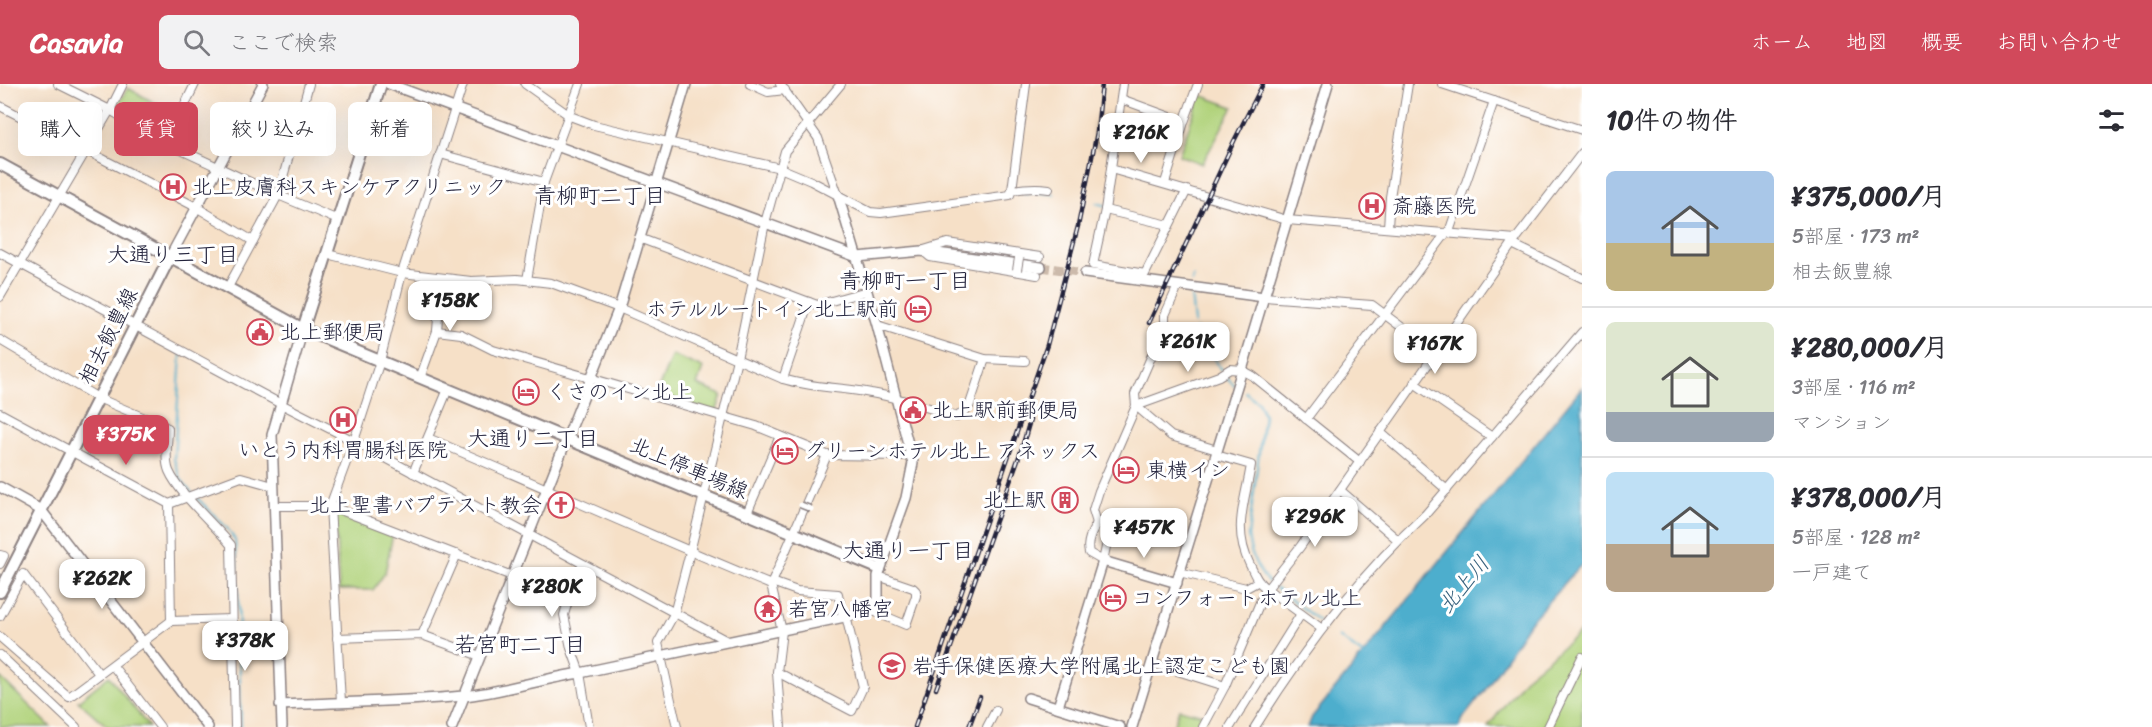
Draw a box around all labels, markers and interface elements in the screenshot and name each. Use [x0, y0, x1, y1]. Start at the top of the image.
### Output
search box [159, 15, 579, 69]
text: Casavia [30, 18, 123, 67]
text: ここで検索 [228, 23, 338, 62]
text: ホーム [1751, 23, 1813, 61]
text: 地図 [1846, 23, 1888, 61]
text: 概要 [1921, 23, 1963, 61]
text: お問い合わせ [1996, 23, 2122, 61]
icon: search [180, 26, 213, 59]
text: 10件の物件 [1606, 97, 1738, 143]
chip: 購入 [18, 102, 102, 156]
chip: 賃貸 [114, 102, 198, 156]
chip: 絞り込み [210, 102, 336, 156]
chip: 新着 [348, 102, 432, 156]
icon: filters [2095, 104, 2128, 137]
pin: ¥216K [1099, 113, 1183, 164]
text: ¥216K [1114, 115, 1168, 150]
place label: 北上皮膚科スキンケアクリニック [192, 168, 506, 206]
hospital icon: 北上皮膚科スキンケアクリニック [158, 172, 188, 202]
text: ¥375,000/月 [1792, 173, 1947, 219]
district label: 青柳町二丁目 [534, 176, 666, 215]
place label: 斎藤医院 [1392, 187, 1476, 225]
hospital icon: 斎藤医院 [1357, 191, 1387, 221]
icon: home [1654, 195, 1726, 267]
text: 5部屋 · 173 m² [1792, 219, 1919, 254]
district label: 大通り三丁目 [107, 235, 239, 274]
text: 相去飯豊線 [1792, 254, 1892, 289]
district label: 青柳町一丁目 [839, 261, 971, 300]
street label: 相去飯豊線 [67, 281, 149, 391]
pin: ¥158K [408, 281, 492, 332]
text: ¥158K [422, 283, 478, 318]
place label: ホテルルートイン北上駅前 [646, 290, 898, 328]
hotel icon: ホテルルートイン北上駅前 [903, 294, 933, 324]
place label: 北上郵便局 [280, 313, 385, 351]
public building icon: 北上郵便局 [245, 317, 275, 347]
pin: ¥261K [1146, 322, 1230, 373]
text: ¥261K [1161, 324, 1215, 359]
pin: ¥167K [1393, 324, 1477, 375]
text: ¥280,000/月 [1792, 324, 1949, 370]
text: ¥167K [1408, 326, 1462, 361]
icon: home [1654, 346, 1726, 418]
text: 3部屋 · 116 m² [1792, 370, 1916, 405]
place label: くさのイン北上 [546, 373, 693, 411]
hotel icon: くさのイン北上 [511, 377, 541, 407]
place label: 北上駅前郵便局 [932, 391, 1079, 429]
public building icon: 北上駅前郵便局 [898, 395, 928, 425]
hospital icon: いとう内科胃腸科医院 [328, 405, 358, 435]
text: マンション [1792, 405, 1891, 440]
pin: ¥375K [84, 415, 168, 466]
text: ¥375K [97, 417, 155, 452]
district label: 大通り二丁目 [467, 419, 599, 458]
street label: 北上停車場線 [624, 426, 754, 510]
place label: いとう内科胃腸科医院 [238, 431, 448, 469]
place label: グリーンホテル北上 アネックス [804, 432, 1100, 470]
hotel icon: グリーンホテル北上 アネックス [770, 436, 800, 466]
place label: 東横イン [1146, 451, 1230, 489]
hotel icon: 東横イン [1111, 455, 1141, 485]
text: ¥378,000/月 [1792, 474, 1946, 520]
place label: 北上駅 [983, 481, 1046, 519]
building icon: 北上駅 [1050, 485, 1080, 515]
place label: 北上聖書バプテスト教会 [309, 486, 542, 524]
church icon: 北上聖書バプテスト教会 [546, 490, 576, 520]
icon: home [1654, 496, 1726, 568]
pin: ¥296K [1273, 497, 1357, 548]
text: ¥296K [1286, 499, 1344, 534]
pin: ¥457K [1102, 508, 1186, 559]
text: ¥457K [1114, 510, 1174, 545]
text: 5部屋 · 128 m² [1792, 520, 1921, 555]
district label: 大通り一丁目 [842, 531, 974, 570]
water label: 北上川 [1427, 547, 1500, 622]
text: 一戸建て [1792, 555, 1872, 590]
pin: ¥262K [60, 559, 144, 610]
text: ¥262K [73, 561, 131, 596]
pin: ¥280K [510, 567, 594, 618]
text: ¥280K [522, 569, 582, 604]
place label: コンフォートホテル北上 [1132, 579, 1362, 617]
hotel icon: コンフォートホテル北上 [1098, 583, 1128, 613]
place label: 若宮八幡宮 [788, 590, 893, 628]
temple icon: 若宮八幡宮 [753, 594, 783, 624]
pin: ¥378K [203, 621, 287, 672]
text: ¥378K [216, 623, 274, 658]
district label: 若宮町二丁目 [454, 625, 586, 664]
place label: 岩手保健医療大学附属北上認定こども園 [912, 647, 1290, 685]
school or university icon: 岩手保健医療大学附属北上認定こども園 [877, 651, 907, 681]

